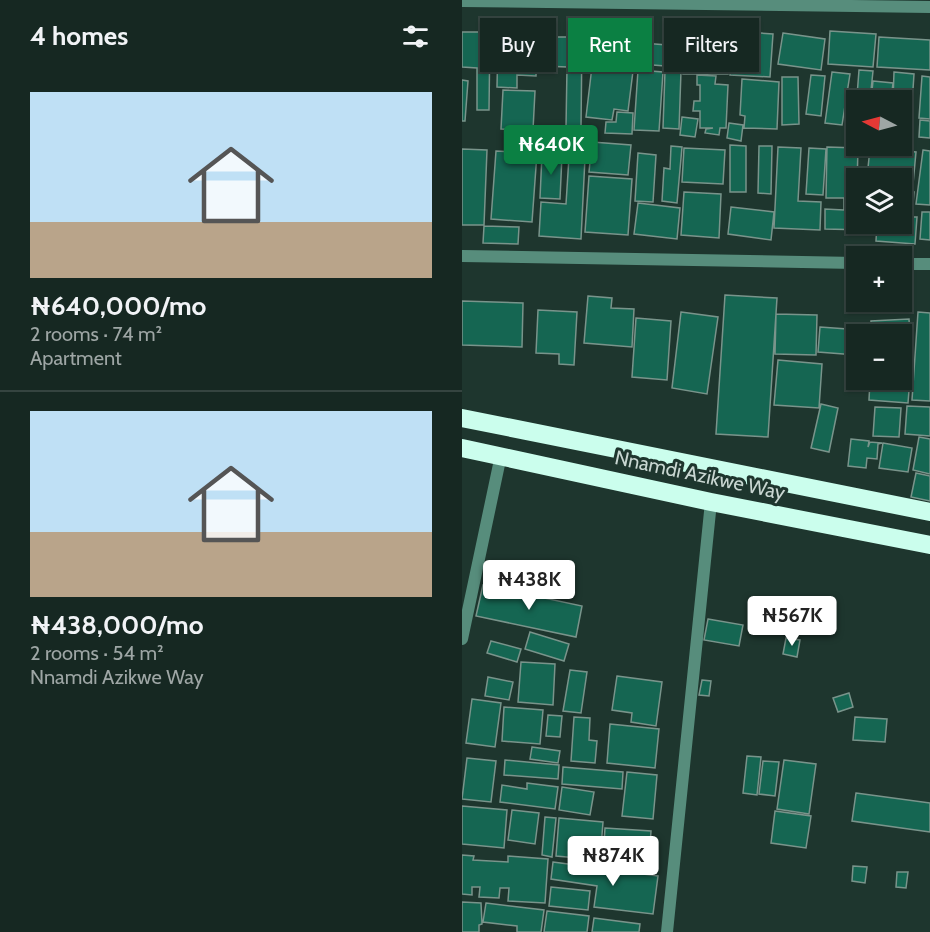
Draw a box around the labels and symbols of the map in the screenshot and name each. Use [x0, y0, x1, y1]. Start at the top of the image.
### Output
north arrow [846, 90, 912, 156]
pin: ₦640K [509, 125, 593, 176]
street label: Nnamdi Azikwe Way [613, 445, 787, 505]
pin: ₦438K [487, 560, 571, 611]
pin: ₦567K [750, 596, 834, 647]
pin: ₦874K [571, 836, 655, 887]

